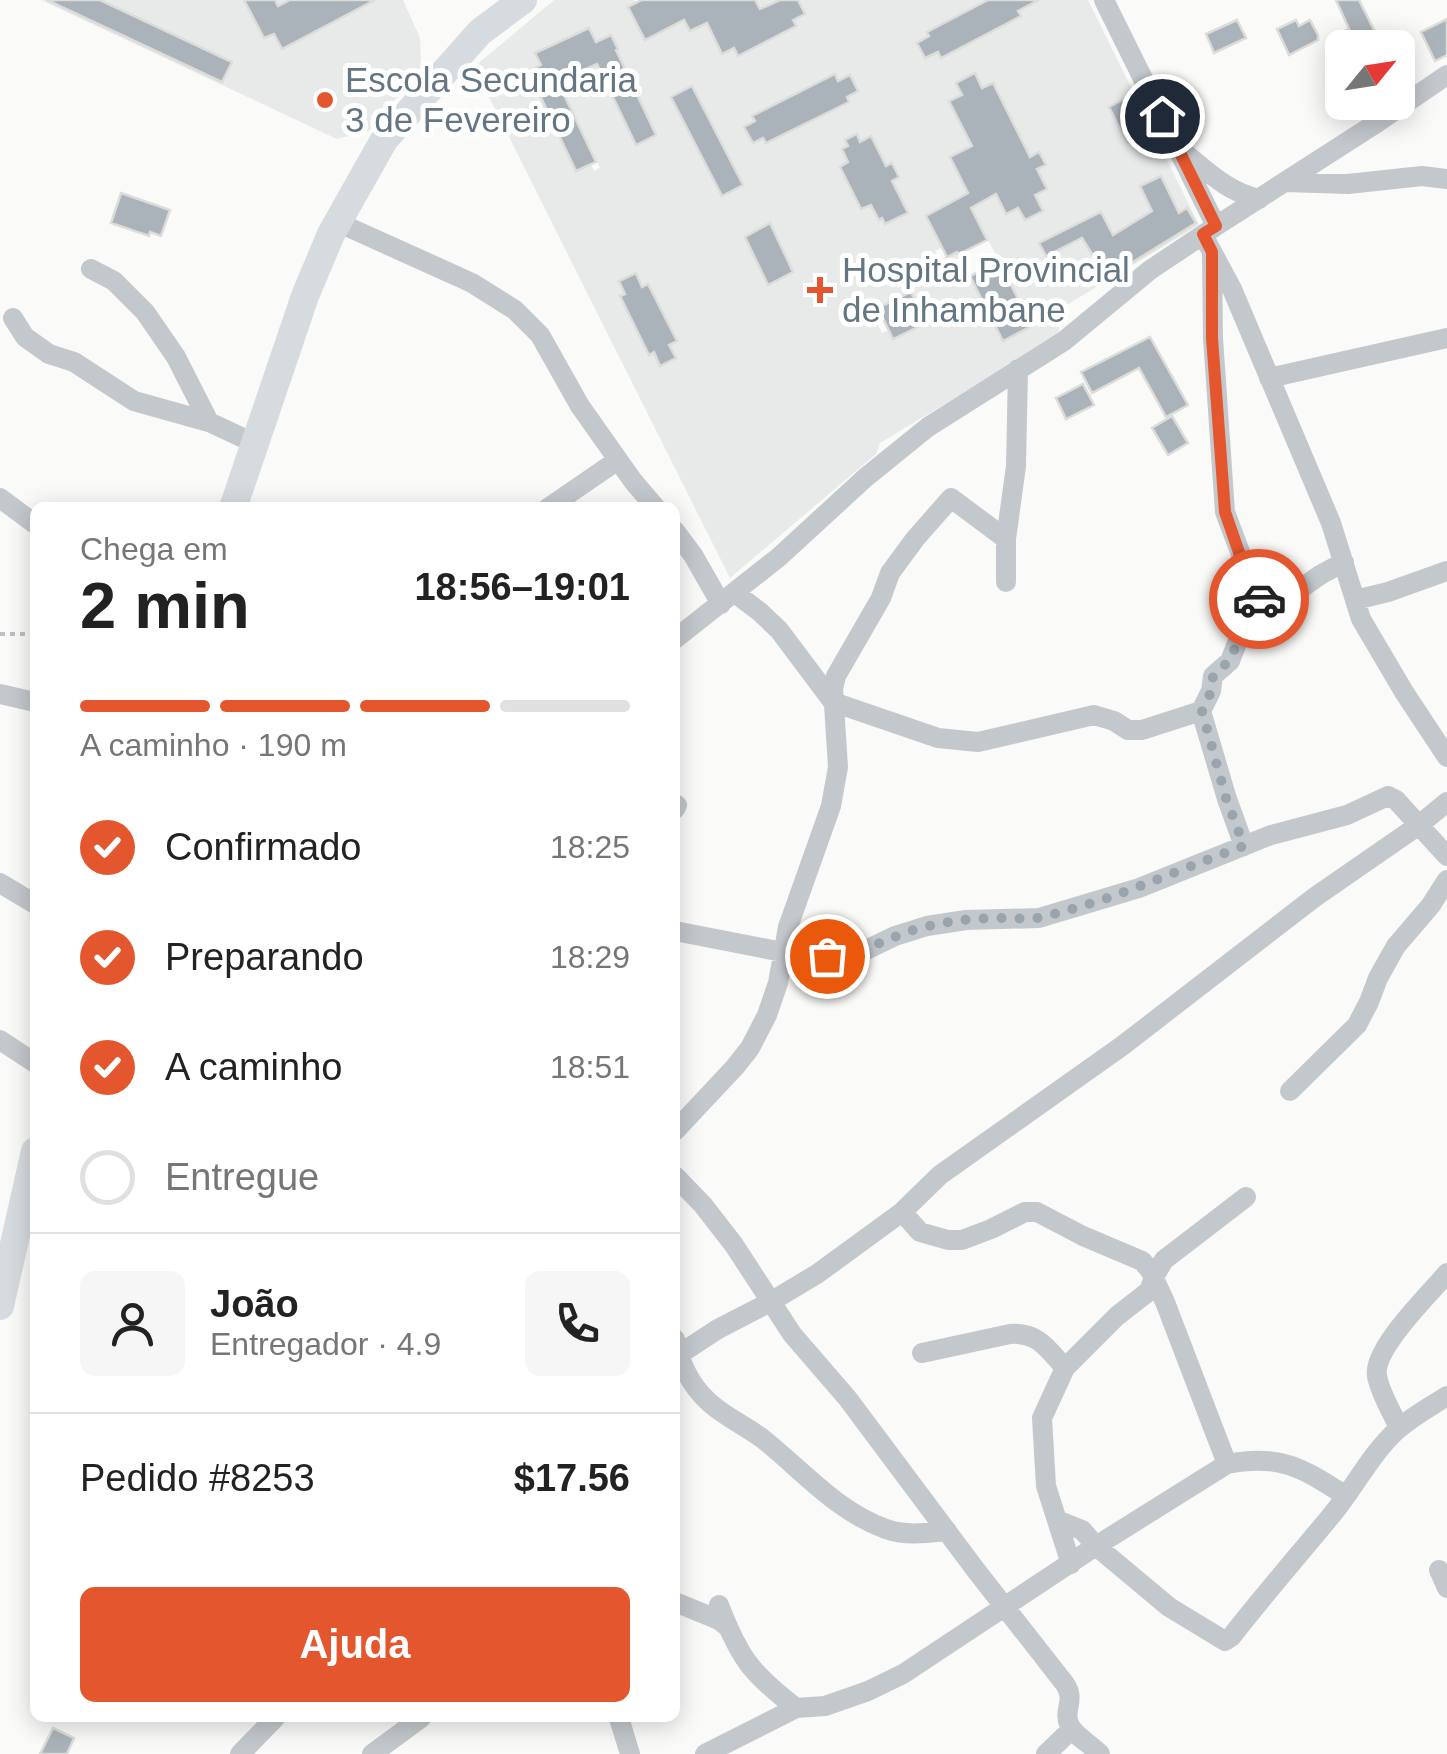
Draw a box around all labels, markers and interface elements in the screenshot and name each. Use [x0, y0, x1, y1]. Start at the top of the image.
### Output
north arrow [1325, 30, 1415, 120]
map controls [1325, 30, 1415, 120]
place label: Escola Secundaria 3 de Fevereiro [345, 60, 637, 139]
pin [1120, 74, 1205, 159]
marker: Escola Secundaria 3 de Fevereiro [314, 89, 336, 111]
icon: home [1135, 89, 1190, 144]
place label: Hospital Provincial de Inhambane [842, 250, 1130, 329]
marker: Hospital Provincial de Inhambane [807, 277, 833, 303]
text: Chega em [80, 531, 228, 567]
courier [1209, 549, 1309, 649]
text: 18:56–19:01 [414, 566, 630, 608]
text: 2 min [80, 569, 250, 642]
icon: car [1232, 572, 1287, 627]
text: A caminho · 190 m [80, 727, 347, 763]
icon: check [80, 820, 135, 875]
text: Confirmado [165, 826, 361, 868]
text: 18:25 [550, 829, 630, 865]
pin [785, 914, 870, 999]
icon: bag [800, 929, 855, 984]
icon: check [80, 930, 135, 985]
text: Preparando [165, 936, 364, 978]
text: 18:29 [550, 939, 630, 975]
icon: check [80, 1040, 135, 1095]
text: A caminho [165, 1046, 342, 1088]
text: 18:51 [550, 1049, 630, 1085]
text: Entregue [165, 1156, 319, 1198]
button: person [80, 1271, 185, 1376]
button: phone [525, 1271, 630, 1376]
text: João [210, 1283, 299, 1325]
text: Entregador · 4.9 [210, 1326, 441, 1362]
text: Pedido #8253 [80, 1457, 315, 1499]
text: $17.56 [514, 1457, 630, 1499]
button: Ajuda [80, 1587, 630, 1702]

